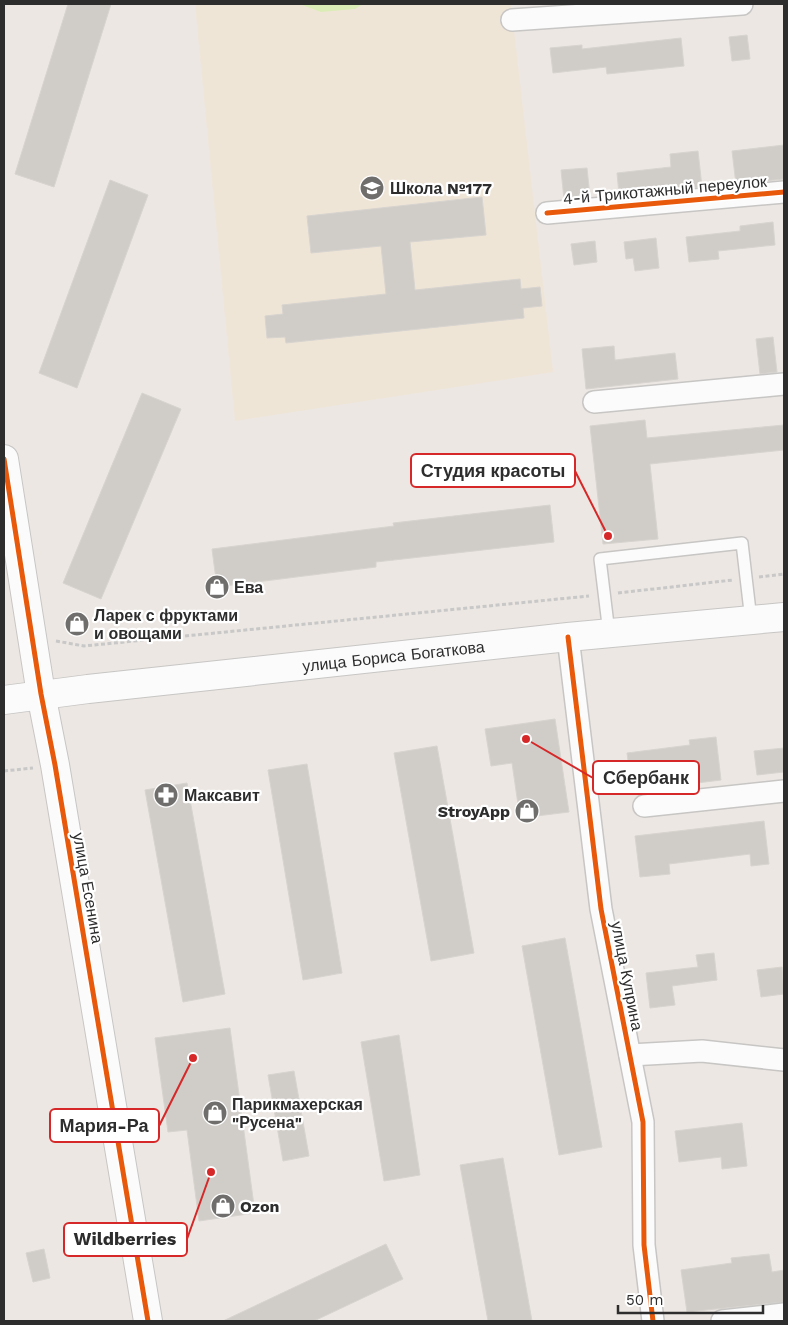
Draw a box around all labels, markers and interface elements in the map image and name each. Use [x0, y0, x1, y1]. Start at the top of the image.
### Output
street label: 4-й Трикотажный переулок [562, 172, 769, 208]
school or university icon: Школа №177 [359, 175, 385, 201]
place label: Школа №177 [390, 179, 492, 198]
callout: Студия красоты [411, 454, 575, 487]
text: Студия красоты [421, 460, 565, 481]
shop icon: Ева [204, 574, 230, 600]
place label: Ева [234, 578, 263, 597]
place label: Ларек с фруктами и овощами [94, 606, 238, 643]
shop icon: Ларек с фруктами и овощами [64, 611, 90, 637]
street label: улица Бориса Богаткова [301, 637, 486, 675]
callout: Сбербанк [593, 761, 699, 794]
text: Сбербанк [603, 767, 690, 788]
pharmacy icon: Максавит [153, 782, 179, 808]
place label: Максавит [184, 786, 260, 805]
shop icon: StroyApp [514, 798, 540, 824]
place label: StroyApp [438, 802, 510, 821]
street label: улица Есенина [69, 831, 107, 945]
street label: улица Куприна [607, 920, 647, 1032]
place label: Парикмахерская "Русена" [232, 1095, 363, 1132]
shop icon: Парикмахерская "Русена" [202, 1100, 228, 1126]
callout: Мария-Ра [50, 1109, 159, 1142]
text: Мария-Ра [59, 1115, 150, 1136]
shop icon: Ozon [210, 1193, 236, 1219]
place label: Ozon [240, 1197, 279, 1216]
callout: Wildberries [64, 1223, 187, 1256]
text: Wildberries [74, 1228, 177, 1249]
scale bar [618, 1282, 763, 1314]
text: 50 m [626, 1291, 663, 1309]

